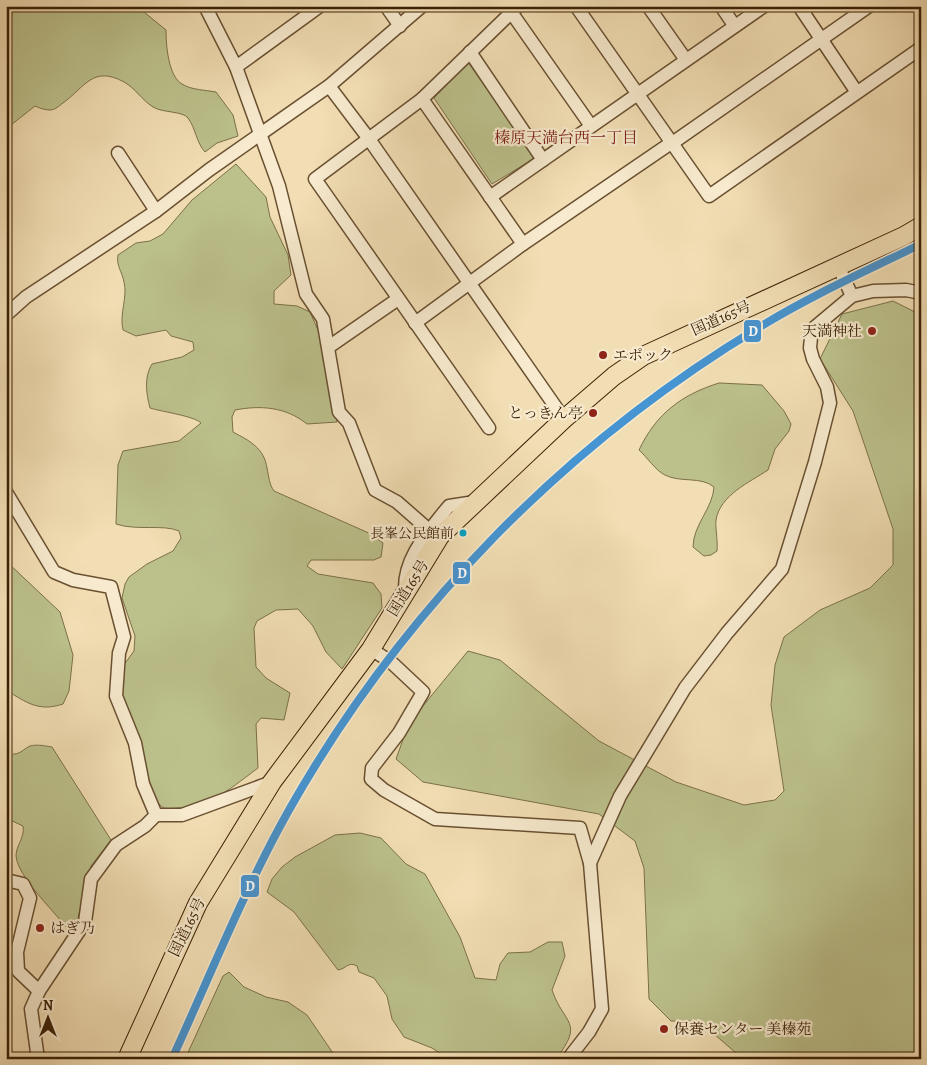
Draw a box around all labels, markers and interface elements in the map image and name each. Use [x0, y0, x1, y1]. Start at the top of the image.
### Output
district label: 榛原天満台西一丁目 [494, 127, 638, 149]
street label: 国道165号 [688, 296, 754, 340]
line badge: D [743, 319, 762, 343]
place label: 天満神社 [802, 321, 862, 341]
text: D [748, 322, 758, 341]
marker: 天満神社 [866, 325, 878, 337]
place label: エポック [613, 345, 673, 365]
marker: エポック [597, 349, 609, 361]
place label: とっきん亭 [508, 403, 583, 423]
marker: とっきん亭 [587, 407, 599, 419]
place label: 長峯公民館前 [370, 524, 454, 543]
marker: 長峯公民館前 [458, 528, 468, 538]
street label: 国道165号 [383, 556, 433, 620]
line badge: D [452, 561, 471, 585]
text: D [457, 564, 467, 583]
line badge: D [240, 874, 260, 898]
text: D [245, 877, 255, 896]
street label: 国道165号 [164, 894, 210, 960]
place label: はぎ乃 [50, 918, 95, 938]
marker: はぎ乃 [34, 922, 46, 934]
north arrow [22, 992, 72, 1042]
text: N [43, 996, 53, 1015]
place label: 保養センター 美榛苑 [674, 1019, 811, 1039]
marker: 保養センター 美榛苑 [658, 1023, 670, 1035]

